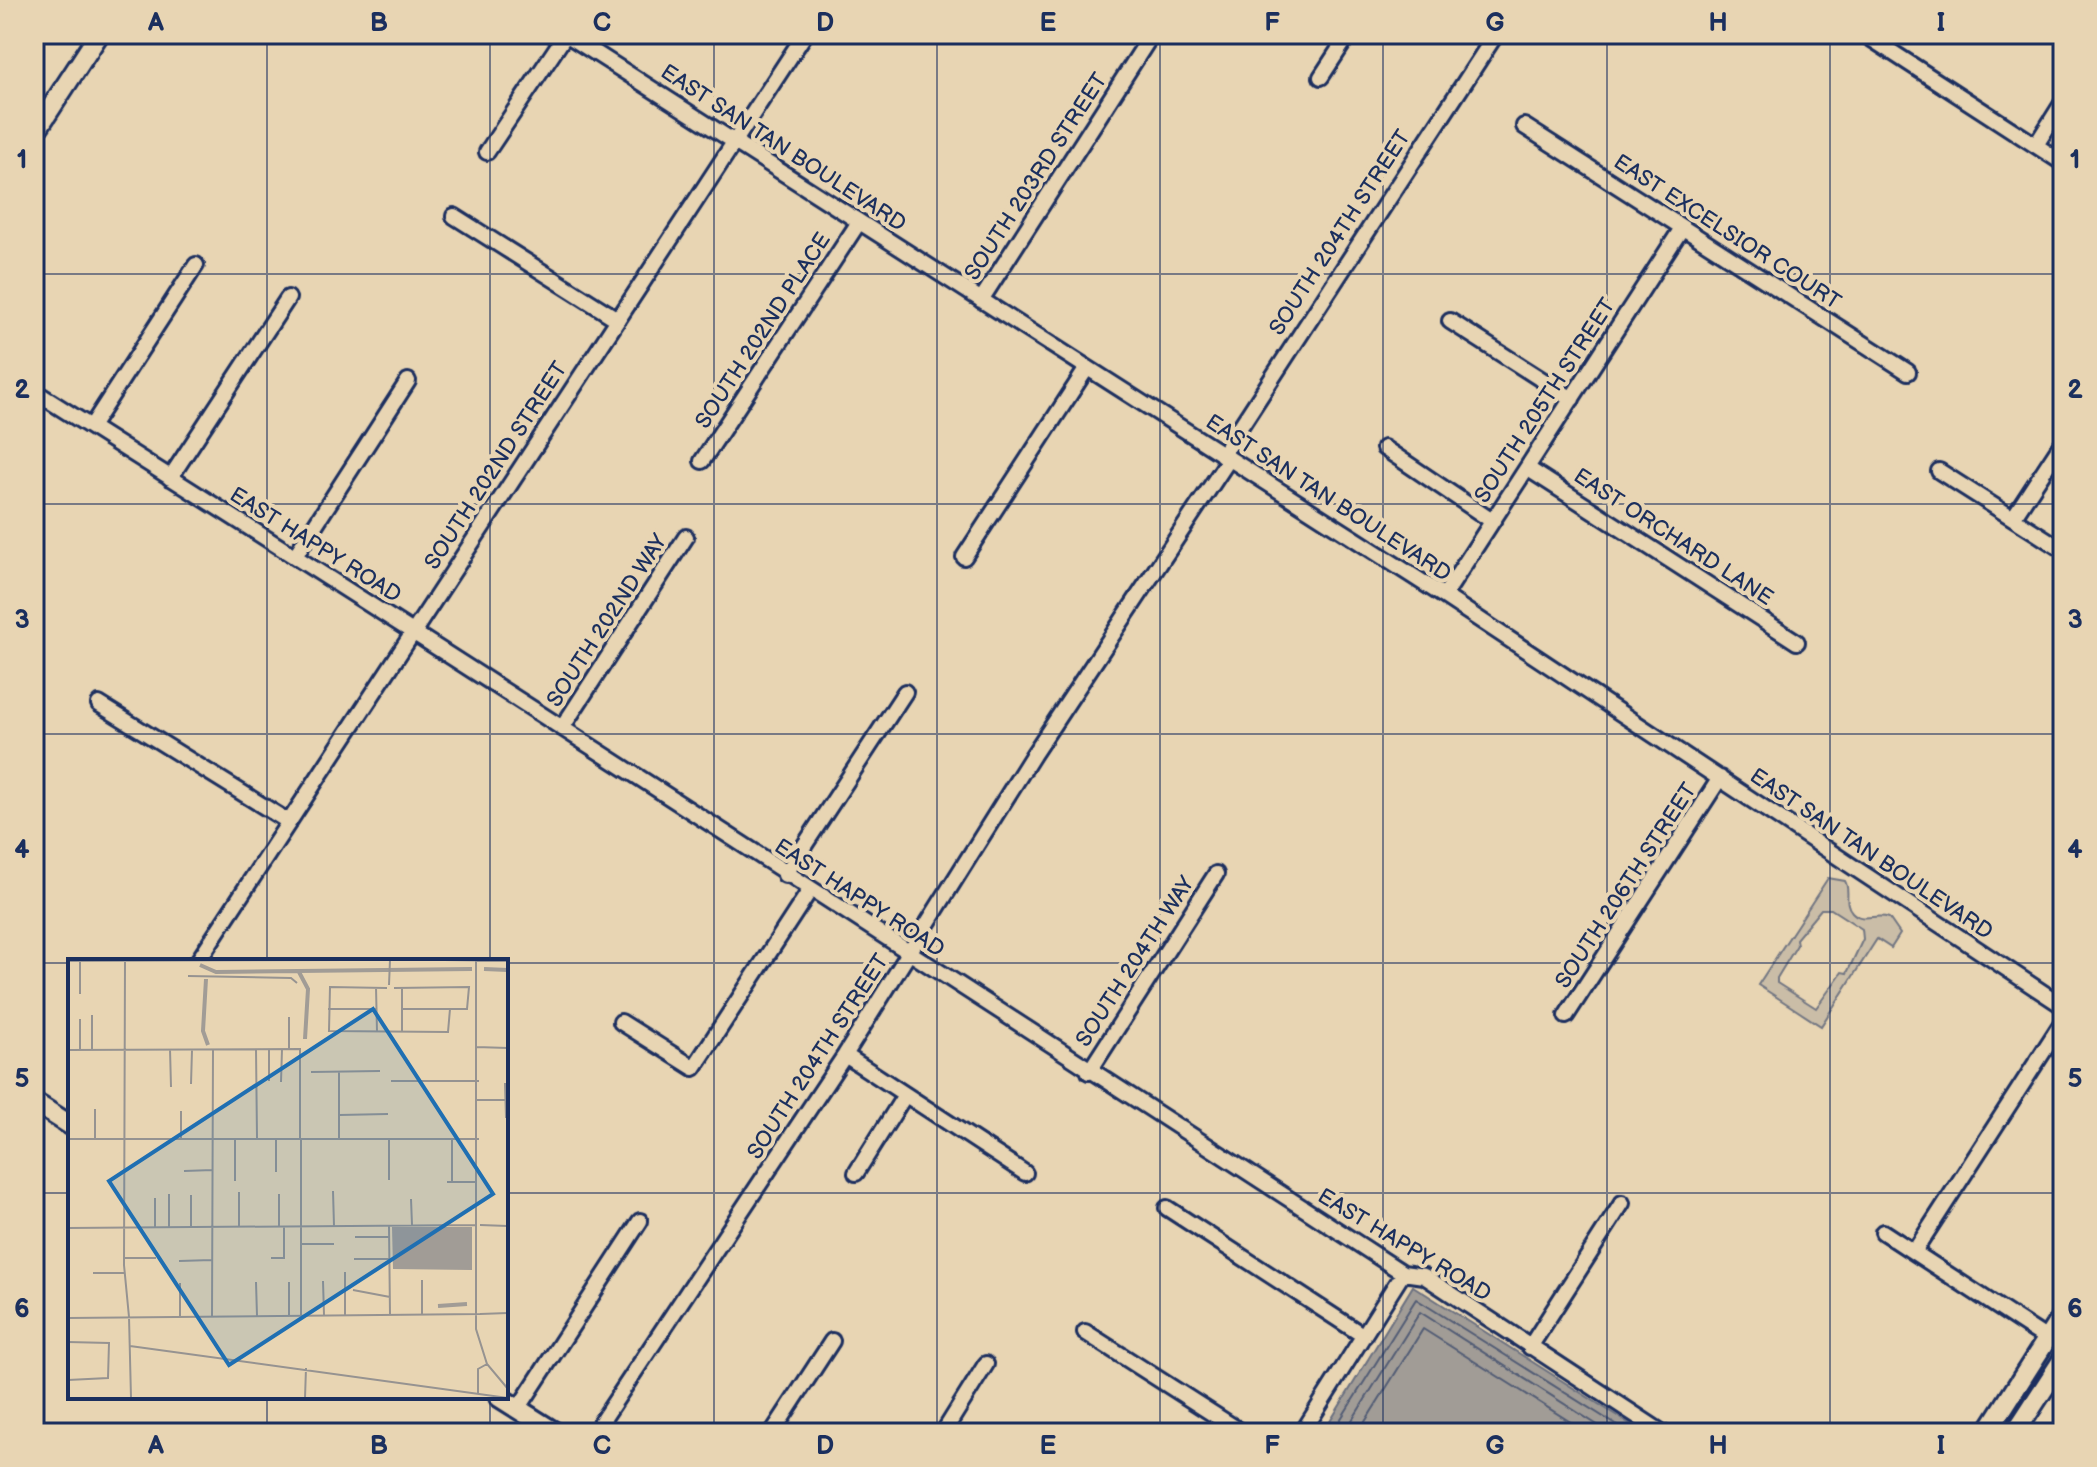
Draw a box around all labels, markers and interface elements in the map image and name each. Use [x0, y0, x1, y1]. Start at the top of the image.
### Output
text: A [147, 8, 164, 39]
text: B [370, 8, 388, 39]
text: C [593, 8, 611, 39]
text: D [816, 8, 834, 39]
text: E [1040, 8, 1057, 39]
text: F [1264, 8, 1280, 39]
text: G [1485, 8, 1505, 39]
text: H [1708, 8, 1728, 39]
text: I [1937, 8, 1945, 39]
street label: EAST SAN TAN BOULEVARD [655, 59, 911, 238]
street label: SOUTH 203RD STREET [959, 68, 1113, 286]
street label: SOUTH 204TH STREET [1264, 125, 1417, 341]
text: 1 [17, 145, 27, 176]
text: 1 [2070, 145, 2080, 176]
street label: EAST EXCELSIOR COURT [1609, 149, 1846, 316]
street label: SOUTH 202ND PLACE [690, 228, 837, 434]
street label: SOUTH 205TH STREET [1469, 293, 1622, 508]
street label: SOUTH 202ND STREET [419, 357, 574, 575]
text: 2 [14, 375, 30, 406]
text: 2 [2067, 375, 2083, 406]
street label: EAST SAN TAN BOULEVARD [1200, 409, 1456, 588]
street label: EAST ORCHARD LANE [1568, 463, 1778, 612]
street label: EAST HAPPY ROAD [224, 482, 406, 609]
street label: SOUTH 202ND WAY [541, 529, 673, 712]
text: 3 [14, 605, 30, 636]
text: 3 [2067, 605, 2083, 636]
street label: EAST SAN TAN BOULEVARD [1745, 763, 1998, 946]
street label: SOUTH 206TH STREET [1550, 778, 1703, 994]
street label: EAST HAPPY ROAD [769, 833, 949, 963]
text: 4 [14, 835, 30, 866]
text: 4 [2067, 835, 2083, 866]
street label: SOUTH 204TH WAY [1070, 871, 1200, 1052]
street label: SOUTH 204TH STREET [742, 949, 895, 1165]
inset map [68, 959, 508, 1399]
text: 5 [14, 1064, 30, 1095]
text: 5 [2067, 1064, 2083, 1095]
street label: EAST HAPPY ROAD [1313, 1183, 1496, 1308]
text: 6 [14, 1294, 30, 1325]
text: 6 [2067, 1294, 2083, 1325]
text: A [147, 1431, 164, 1462]
text: B [370, 1431, 388, 1462]
text: C [593, 1431, 611, 1462]
text: D [816, 1431, 834, 1462]
text: E [1040, 1431, 1057, 1462]
text: F [1264, 1431, 1280, 1462]
text: G [1485, 1431, 1505, 1462]
text: H [1708, 1431, 1728, 1462]
text: I [1937, 1431, 1945, 1462]

